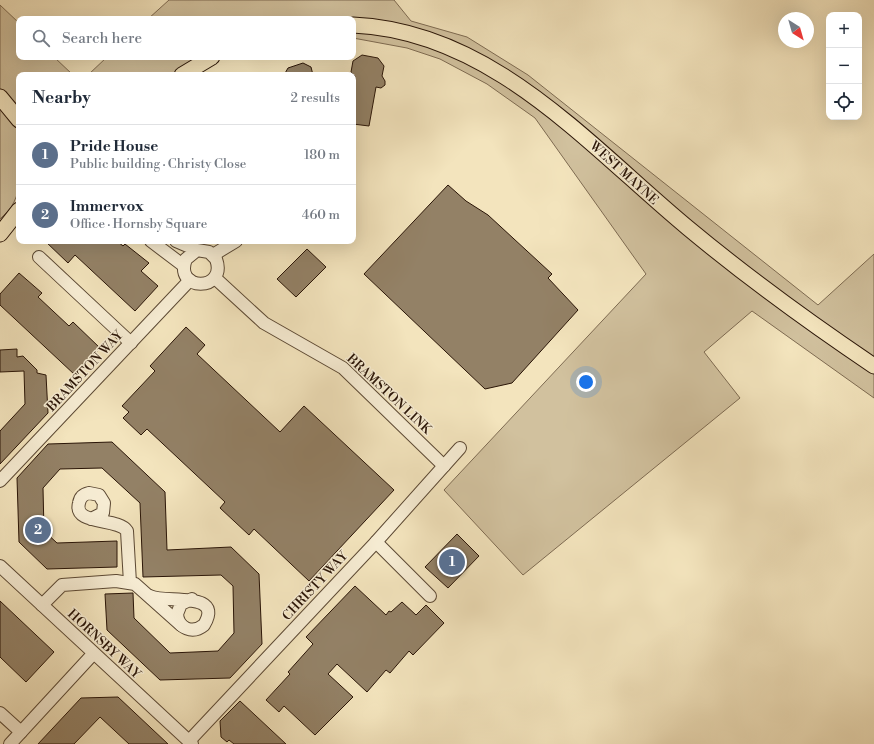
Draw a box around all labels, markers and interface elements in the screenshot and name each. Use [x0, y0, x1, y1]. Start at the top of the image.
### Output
north arrow [778, 12, 814, 48]
map controls [826, 12, 862, 120]
button: + [826, 12, 862, 48]
search box [16, 16, 356, 60]
icon: search [30, 27, 52, 49]
text: Search here [62, 29, 142, 48]
button: − [826, 48, 862, 84]
button: locate [826, 84, 862, 120]
text: Nearby [32, 87, 91, 109]
text: 2 results [291, 90, 340, 106]
text: Pride House [70, 137, 158, 156]
street label: WEST MAYNE [585, 137, 662, 208]
text: 1 [42, 147, 48, 163]
text: 180 m [304, 147, 340, 163]
text: Public building · Christy Close [70, 156, 246, 172]
text: Immervox [70, 197, 144, 216]
text: 2 [41, 207, 49, 223]
text: 460 m [302, 207, 340, 223]
text: Office · Hornsby Square [70, 216, 207, 232]
street label: BRAMSTON WAY [43, 326, 128, 416]
street label: BRAMSTON LINK [343, 350, 436, 438]
your location [576, 372, 596, 392]
pin: 2 [25, 515, 51, 545]
street label: CHRISTY WAY [279, 547, 352, 624]
pin: 1 [439, 547, 465, 577]
street label: HORNSBY WAY [64, 606, 145, 683]

